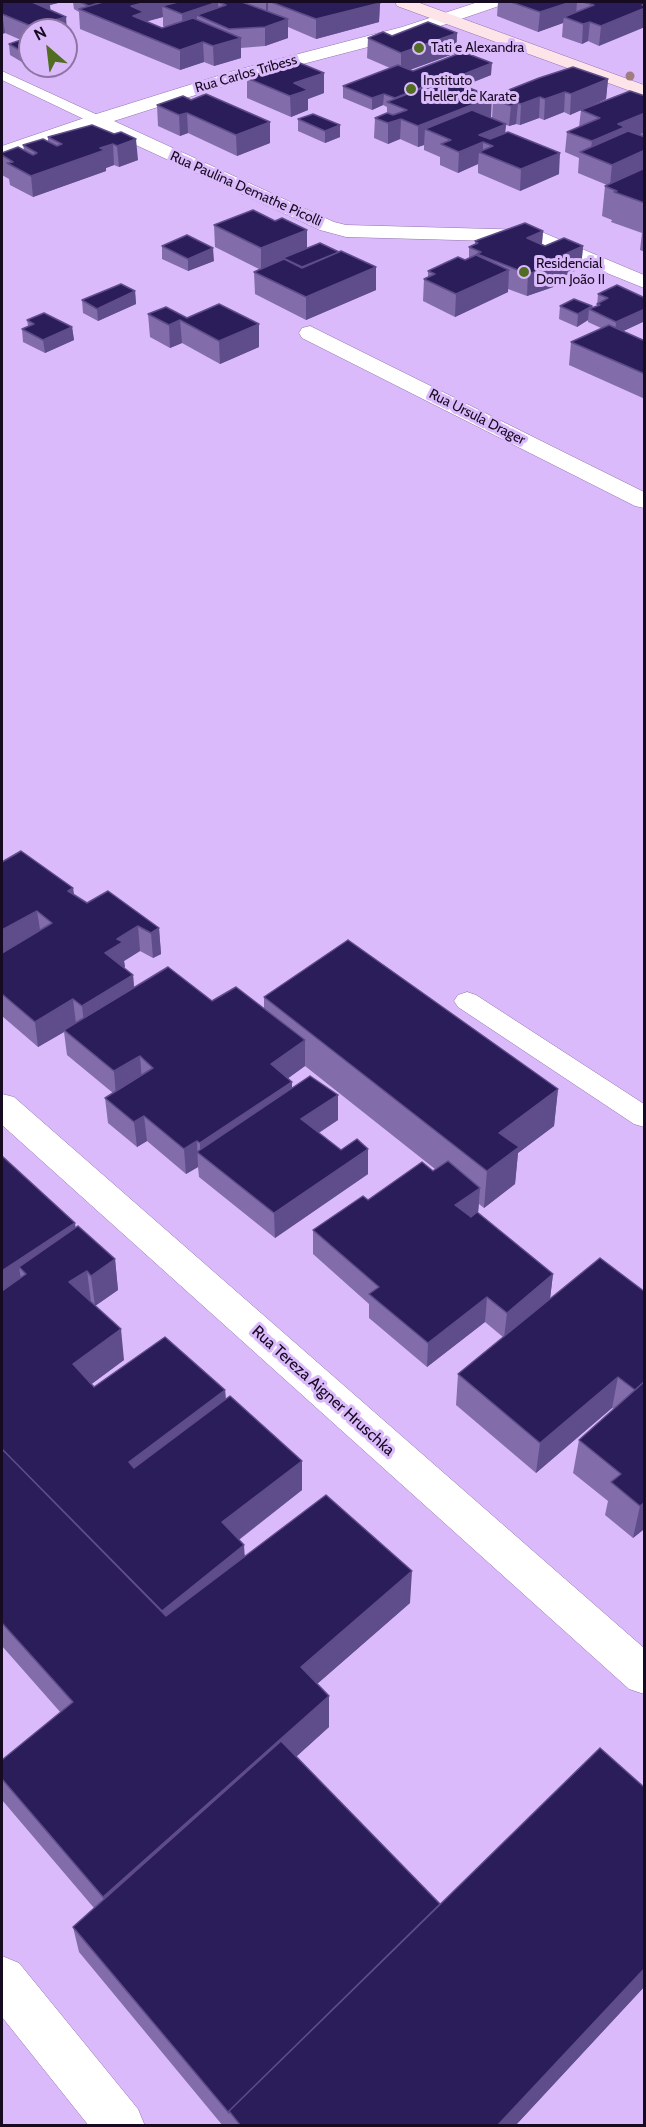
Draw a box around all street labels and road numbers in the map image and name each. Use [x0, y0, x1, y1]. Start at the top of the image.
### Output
street label: Rua Carlos Tribess [193, 51, 299, 97]
street label: Rua Paulina Demathe Picolli [167, 148, 325, 230]
street label: Rua Ursula Drager [426, 385, 528, 449]
street label: Rua Tereza Aigner Hruschka [248, 1322, 398, 1460]

